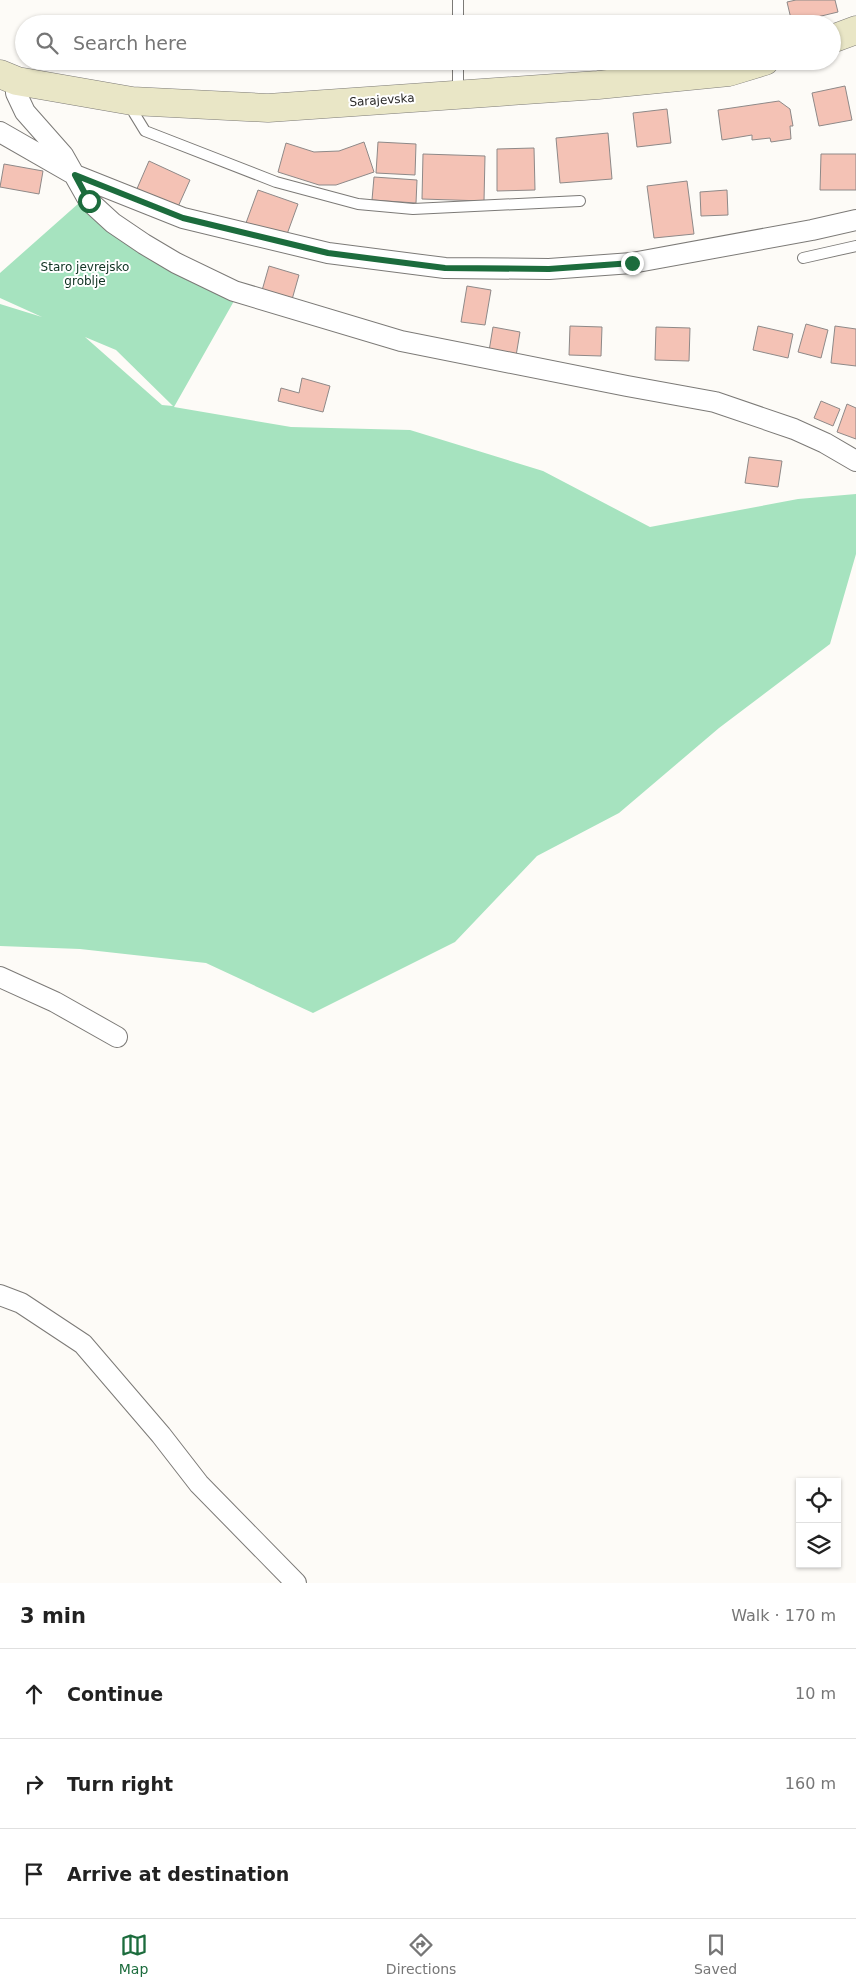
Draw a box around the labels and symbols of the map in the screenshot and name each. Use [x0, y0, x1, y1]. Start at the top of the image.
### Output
street label: Sarajevska [349, 91, 415, 109]
route start [78, 190, 101, 213]
route end [621, 252, 644, 275]
park label: Staro jevrejsko groblje [41, 260, 129, 288]

